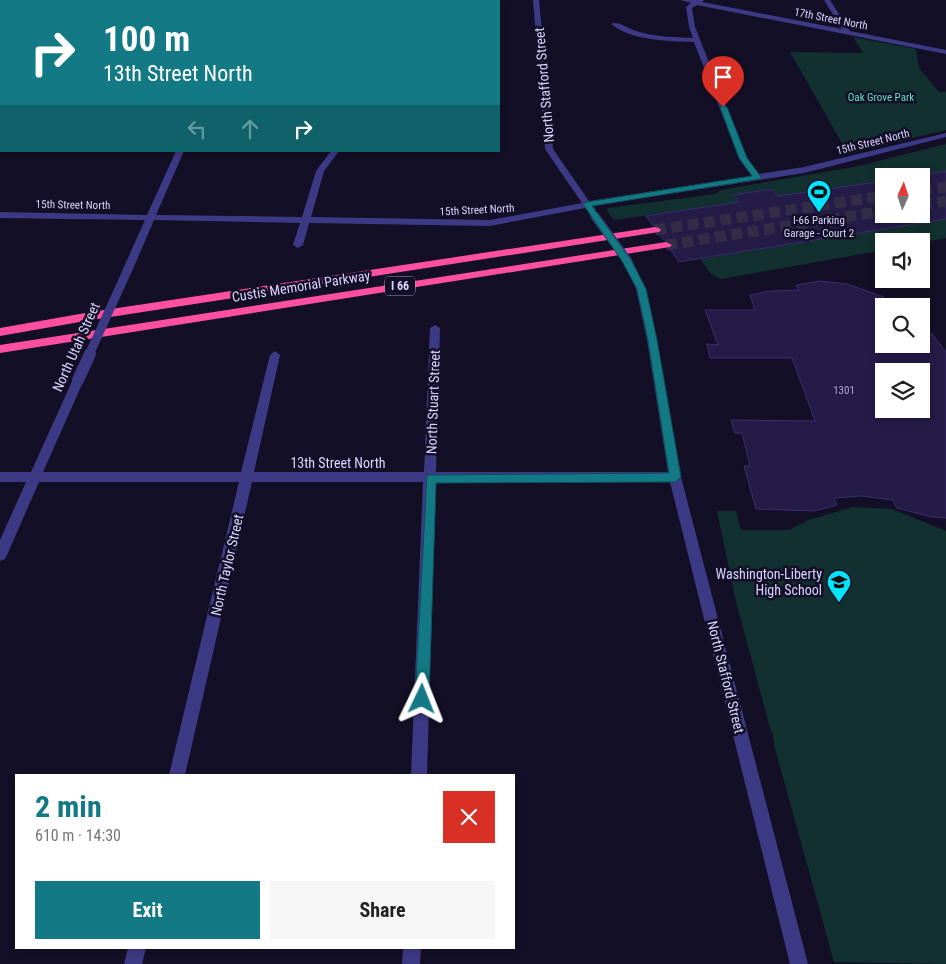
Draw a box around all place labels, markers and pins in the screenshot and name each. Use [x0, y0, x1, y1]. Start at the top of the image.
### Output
pin [702, 56, 744, 107]
sports icon: I-66 Parking Garage - Court 2 [806, 179, 832, 213]
place label: I-66 Parking Garage - Court 2 [784, 214, 854, 240]
place label: Washington-Liberty High School [716, 566, 822, 598]
school or university icon: Washington-Liberty High School [826, 569, 852, 603]

